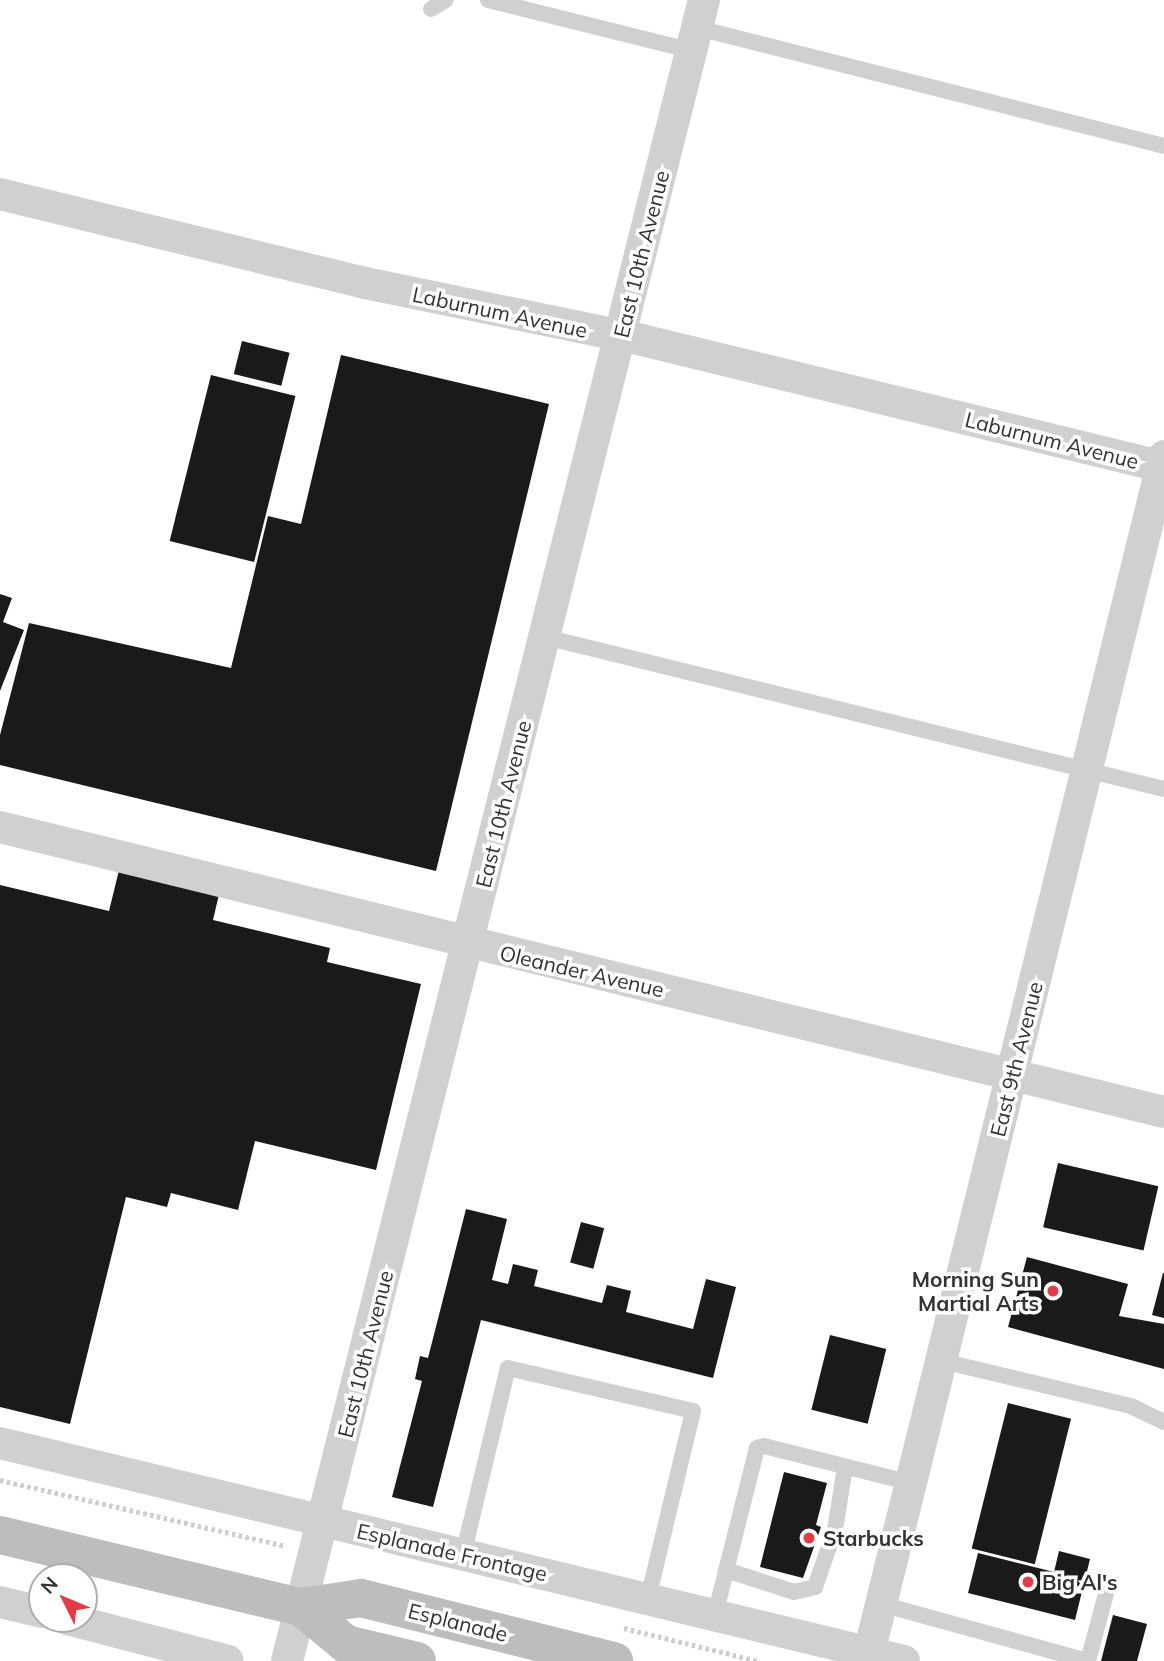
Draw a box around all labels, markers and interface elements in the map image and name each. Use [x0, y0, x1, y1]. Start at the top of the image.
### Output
street label: East 10th Avenue [608, 168, 674, 340]
street label: Laburnum Avenue [410, 281, 590, 343]
street label: Laburnum Avenue [963, 406, 1141, 474]
street label: East 10th Avenue [470, 718, 536, 890]
street label: Oleander Avenue [497, 940, 667, 1002]
street label: East 9th Avenue [985, 979, 1047, 1139]
place label: Morning Sun Martial Arts [912, 1266, 1039, 1316]
street label: East 10th Avenue [332, 1268, 398, 1440]
marker: Morning Sun Martial Arts [1045, 1283, 1061, 1299]
street label: Esplanade Frontage [354, 1518, 550, 1586]
place label: Starbucks [823, 1525, 924, 1551]
marker: Starbucks [801, 1530, 817, 1546]
north arrow [28, 1563, 98, 1633]
place label: Big Al's [1042, 1569, 1118, 1595]
text: N [35, 1572, 63, 1598]
marker: Big Al's [1020, 1574, 1036, 1590]
street label: Esplanade [406, 1597, 510, 1647]

